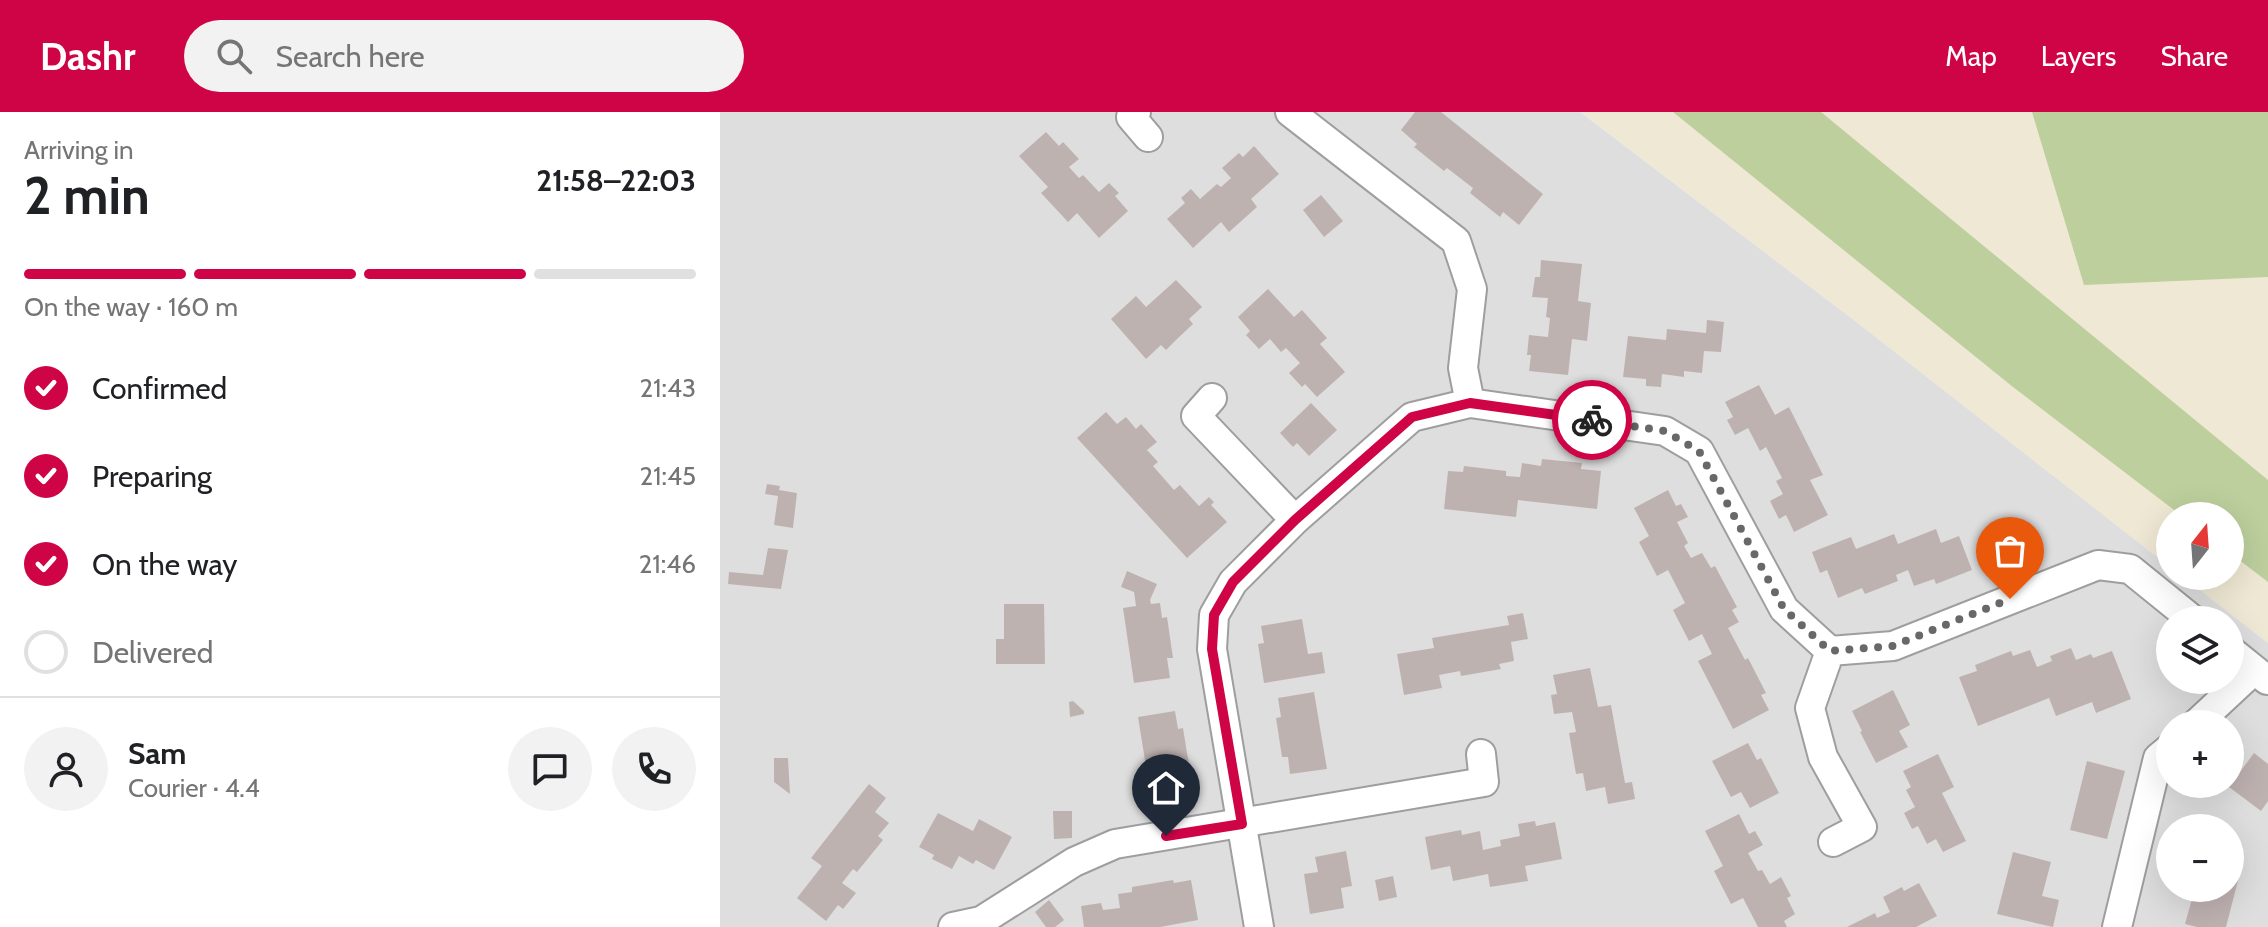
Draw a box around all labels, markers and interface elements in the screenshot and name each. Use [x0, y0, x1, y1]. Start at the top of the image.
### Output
search box [184, 20, 744, 92]
text: Dashr [40, 33, 136, 80]
icon: search [212, 34, 256, 78]
text: Search here [276, 38, 425, 75]
text: Map [1945, 39, 1997, 73]
text: Layers [2041, 39, 2116, 73]
text: Share [2160, 39, 2228, 73]
text: Arriving in [24, 134, 134, 166]
text: 21:58–22:03 [536, 162, 696, 199]
text: 2 min [24, 164, 150, 227]
text: On the way · 160 m [24, 291, 238, 323]
icon: check [24, 366, 68, 410]
text: Confirmed [92, 370, 227, 407]
text: 21:43 [639, 372, 696, 404]
courier [1552, 380, 1632, 460]
icon: bike [1570, 398, 1614, 442]
icon: check [24, 454, 68, 498]
text: Preparing [92, 458, 212, 495]
text: 21:45 [639, 460, 696, 492]
north arrow [2156, 502, 2244, 590]
map controls [2156, 502, 2244, 902]
pin [1976, 517, 2044, 599]
icon: bag [1988, 529, 2032, 573]
icon: check [24, 542, 68, 586]
text: On the way [92, 546, 237, 583]
text: 21:46 [639, 548, 696, 580]
button: layers [2156, 606, 2244, 694]
text: Delivered [92, 634, 213, 671]
button: + [2156, 710, 2244, 798]
button: person [24, 727, 108, 811]
button: chat [508, 727, 592, 811]
button: phone [612, 727, 696, 811]
text: Sam [128, 735, 186, 772]
pin [1132, 754, 1200, 836]
icon: home [1144, 766, 1188, 810]
text: Courier · 4.4 [128, 772, 260, 804]
button: − [2156, 814, 2244, 902]

